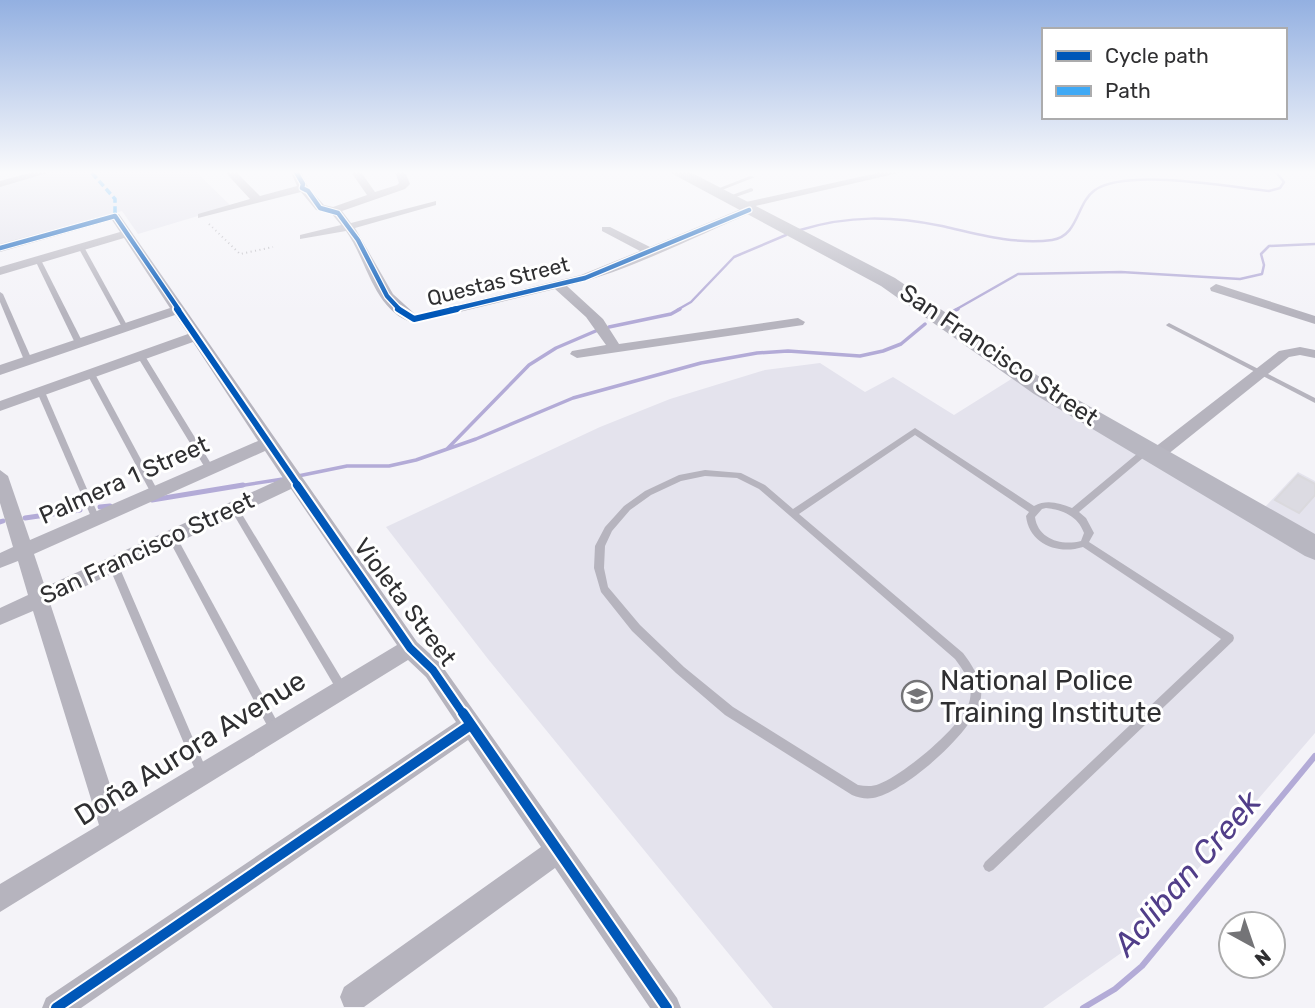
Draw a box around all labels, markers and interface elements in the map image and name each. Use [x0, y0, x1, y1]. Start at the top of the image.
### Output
legend [1042, 28, 1287, 119]
text: Cycle path [1105, 43, 1209, 68]
text: Path [1105, 78, 1151, 103]
street label: Questas Street [424, 251, 572, 311]
street label: San Francisco Street [895, 278, 1103, 432]
street label: Palmera 1 Street [35, 430, 213, 530]
street label: San Francisco Street [36, 486, 258, 610]
street label: Violeta Street [348, 533, 462, 671]
street label: Doña Aurora Avenue [69, 664, 311, 832]
place label: National Police Training Institute [940, 664, 1162, 729]
school or university icon: National Police Training Institute [900, 679, 934, 713]
water label: Acliban Creek [1104, 783, 1269, 964]
north arrow [1217, 910, 1287, 980]
text: N [1250, 944, 1275, 971]

